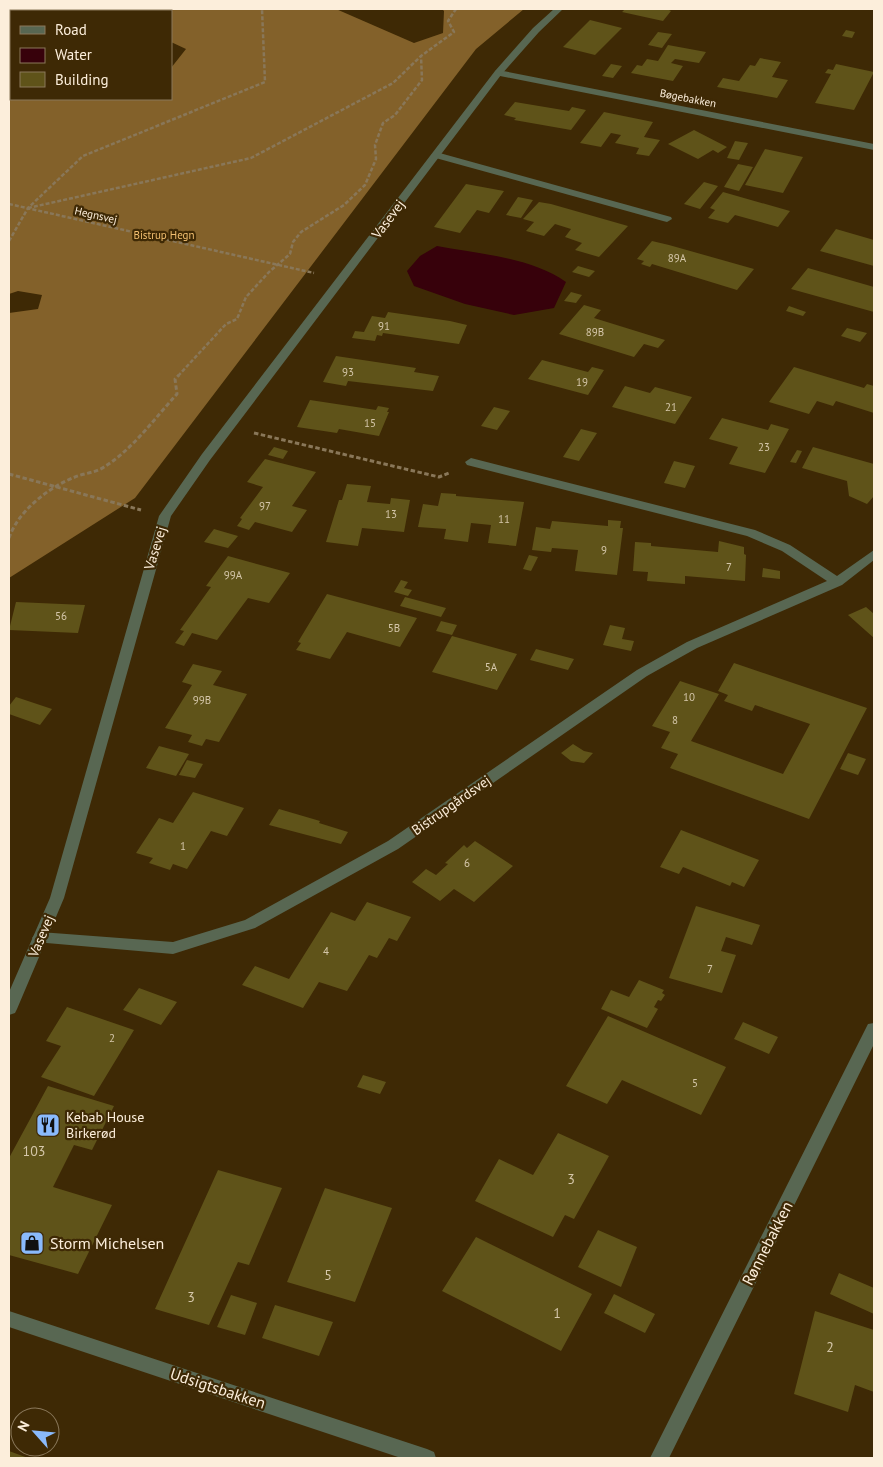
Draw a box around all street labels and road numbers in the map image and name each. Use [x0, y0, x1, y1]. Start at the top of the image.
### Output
street label: Bøgebakken [659, 86, 717, 110]
street label: Vasevej [367, 196, 409, 243]
street label: Hegnsvej [73, 203, 119, 227]
street label: Vasevej [140, 524, 170, 573]
street label: Bistrupgårdsvej [408, 771, 494, 839]
street label: Vasevej [24, 912, 58, 961]
street label: Rønnebakken [737, 1198, 797, 1288]
street label: Udsigtsbakken [168, 1363, 268, 1413]

